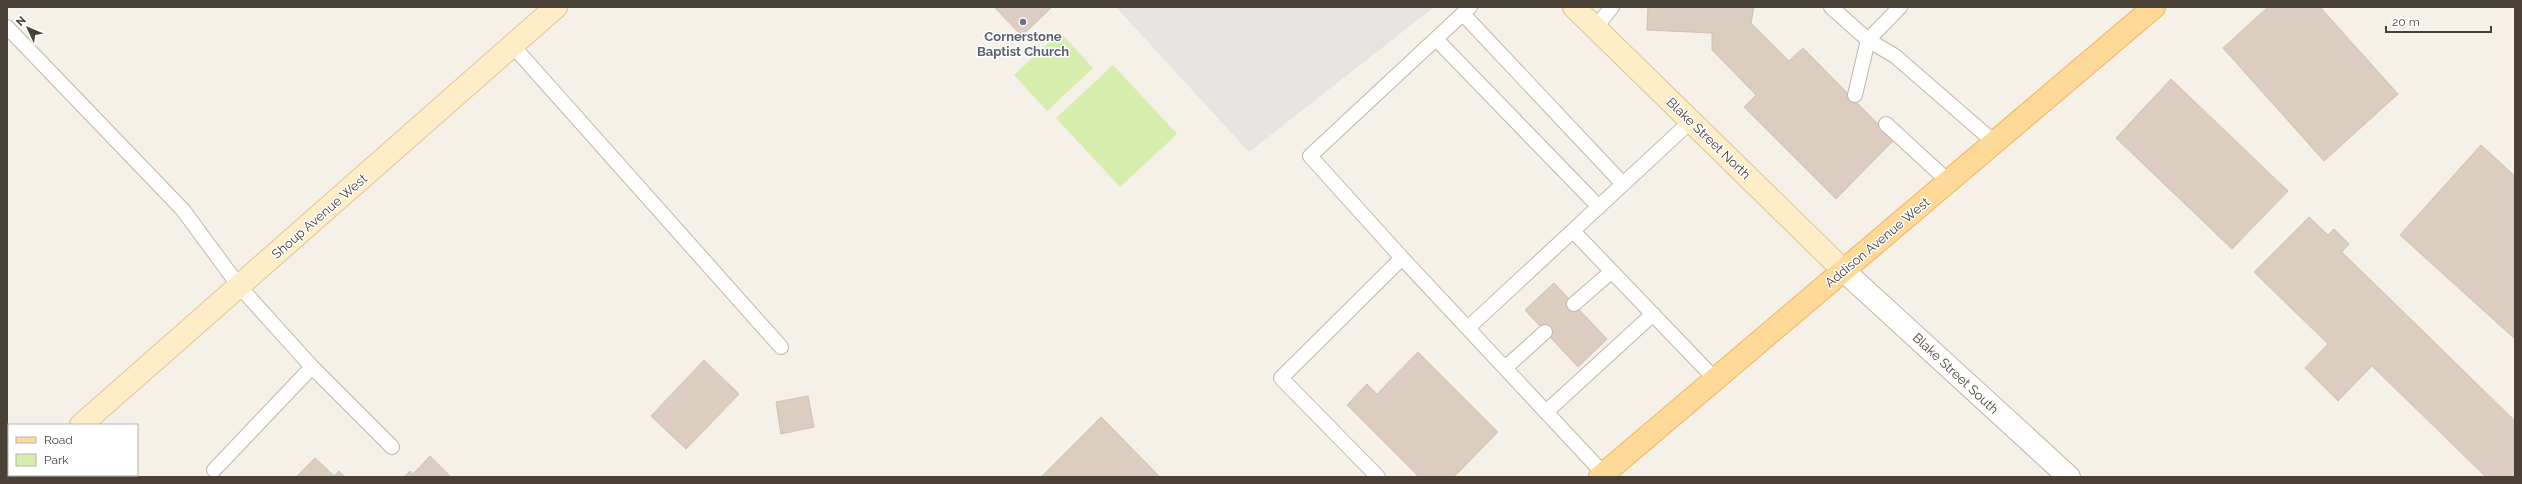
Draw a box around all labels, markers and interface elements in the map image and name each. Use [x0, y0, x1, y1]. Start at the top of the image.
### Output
north arrow [8, 8, 48, 48]
scale bar [2386, 8, 2491, 34]
text: N [14, 14, 29, 29]
text: 20 m [2392, 15, 2420, 29]
marker: Cornerstone Baptist Church [1018, 17, 1028, 27]
place label: Cornerstone Baptist Church [977, 29, 1069, 59]
street label: Blake Street North [1664, 95, 1754, 182]
street label: Shoup Avenue West [269, 170, 371, 262]
street label: Addison Avenue West [1822, 194, 1933, 290]
street label: Blake Street South [1910, 330, 2002, 417]
legend [8, 424, 138, 476]
text: Road [44, 433, 73, 447]
text: Park [44, 453, 69, 467]

